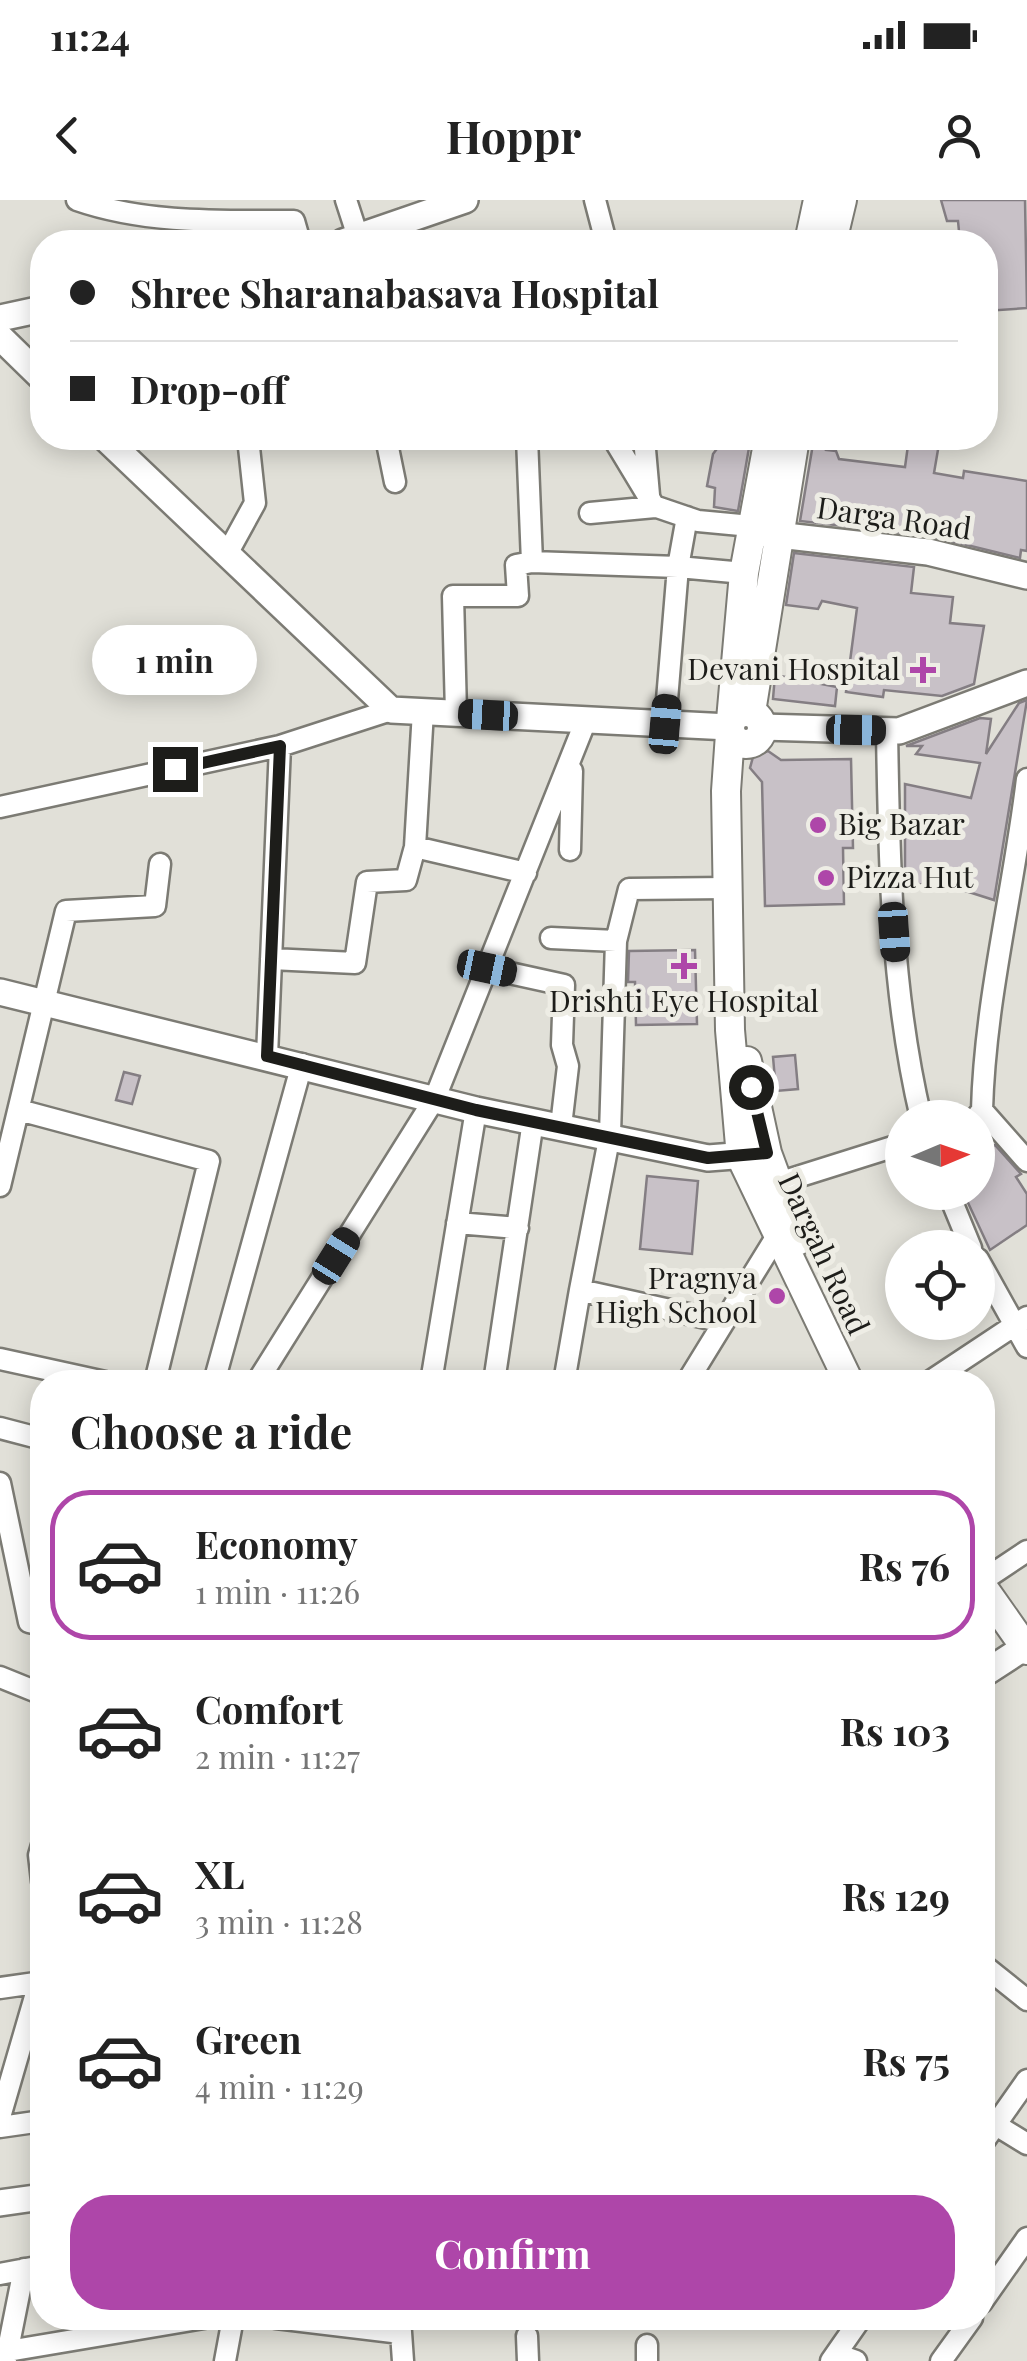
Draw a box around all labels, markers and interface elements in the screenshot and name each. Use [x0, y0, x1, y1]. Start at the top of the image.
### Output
text: 11:24 [50, 10, 130, 61]
text: Hoppr [446, 105, 581, 165]
icon: back [40, 108, 95, 163]
icon: person [932, 108, 987, 163]
text: Shree Sharanabasava Hospital [130, 267, 659, 318]
text: Drop-off [130, 363, 287, 414]
street label: Darga Road [814, 486, 974, 548]
callout: 1 min [92, 624, 258, 694]
text: 1 min [135, 638, 214, 681]
place label: Devani Hospital [687, 648, 900, 688]
marker: Devani Hospital [910, 657, 936, 683]
car [647, 693, 683, 755]
car [457, 698, 519, 732]
car [826, 714, 886, 746]
route end [153, 747, 198, 792]
place label: Big Bazar [838, 803, 965, 843]
marker: Big Bazar [807, 814, 829, 836]
place label: Pizza Hut [846, 856, 974, 896]
marker: Pizza Hut [815, 867, 837, 889]
car [877, 901, 911, 963]
car [455, 947, 519, 989]
marker: Drishti Eye Hospital [671, 953, 697, 979]
place label: Drishti Eye Hospital [549, 980, 819, 1020]
route start [729, 1065, 774, 1110]
north arrow [885, 1100, 995, 1210]
map controls [885, 1100, 995, 1340]
street label: Dargah Road [770, 1166, 880, 1340]
car [307, 1223, 365, 1289]
button: locate [885, 1230, 995, 1340]
place label: Pragnya High School [595, 1257, 757, 1331]
marker: Pragnya High School [766, 1285, 788, 1307]
text: Choose a ride [70, 1400, 352, 1460]
text: Economy [195, 1518, 358, 1569]
icon: car [75, 1520, 165, 1610]
text: Rs 76 [859, 1540, 950, 1591]
text: 1 min · 11:26 [195, 1569, 360, 1612]
text: Comfort [195, 1683, 343, 1734]
icon: car [75, 1685, 165, 1775]
text: Rs 103 [840, 1705, 950, 1756]
text: 2 min · 11:27 [195, 1734, 360, 1777]
text: XL [195, 1848, 244, 1899]
icon: car [75, 1850, 165, 1940]
text: Rs 129 [842, 1870, 950, 1921]
text: 3 min · 11:28 [195, 1899, 363, 1942]
text: Green [195, 2013, 302, 2064]
icon: car [75, 2015, 165, 2105]
text: Rs 75 [863, 2035, 950, 2086]
text: 4 min · 11:29 [195, 2064, 364, 2107]
button: Confirm [70, 2195, 955, 2310]

